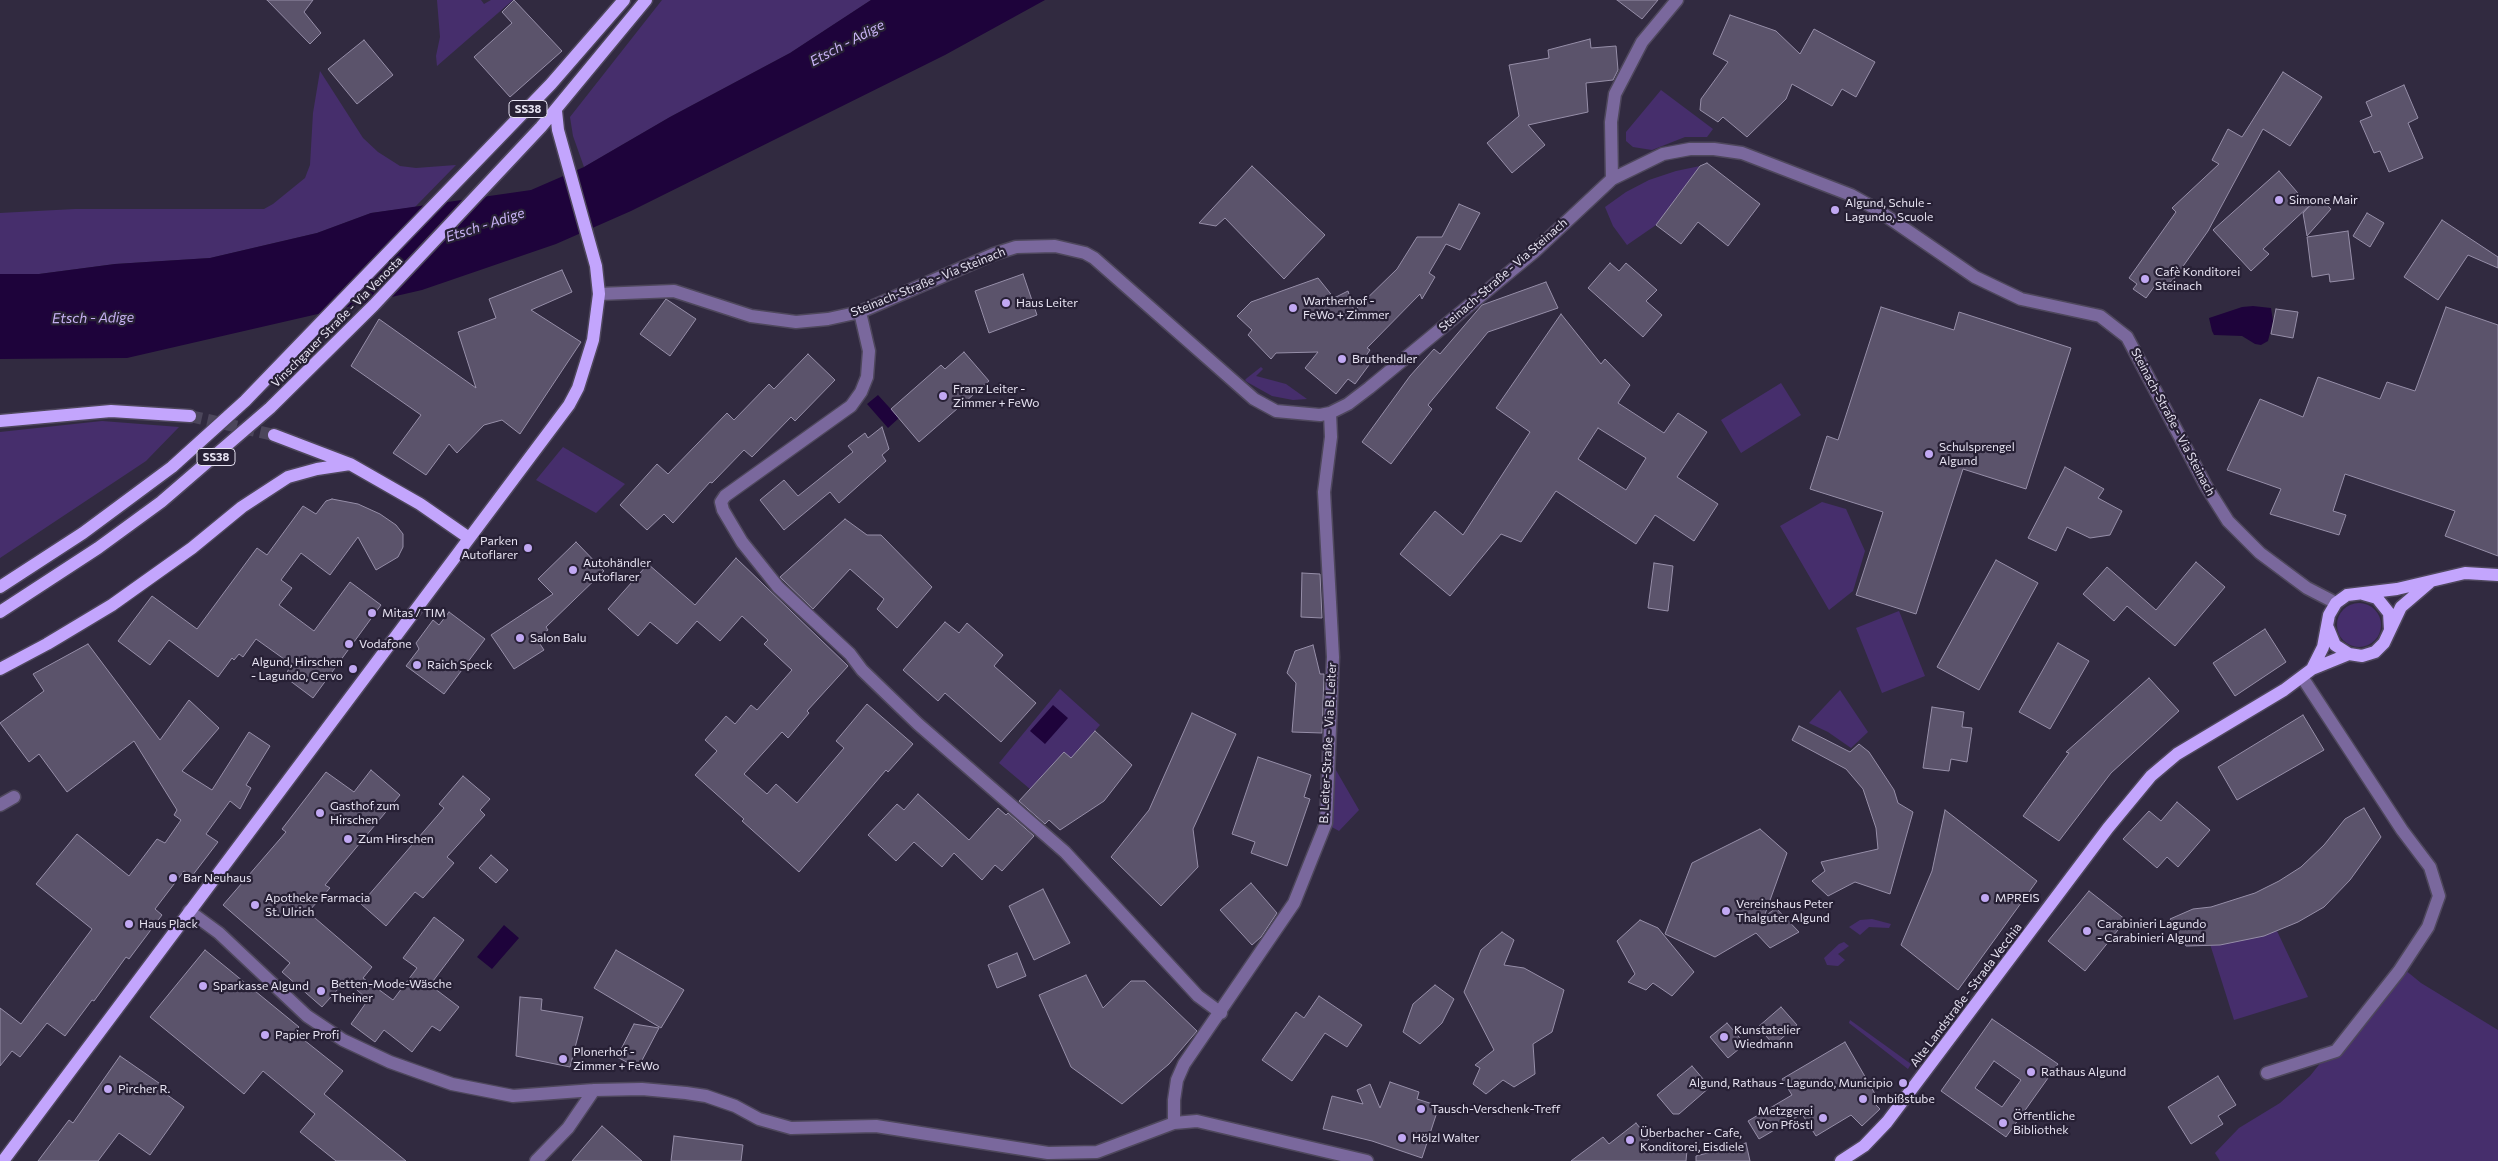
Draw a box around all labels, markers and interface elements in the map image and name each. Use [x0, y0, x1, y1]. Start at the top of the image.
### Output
water label: Etsch - Adige [807, 16, 887, 70]
road number: SS38 [509, 100, 547, 118]
place label: Simone Mair [2289, 193, 2358, 207]
marker: Simone Mair [2273, 194, 2285, 206]
place label: Algund, Schule - Lagundo, Scuole [1845, 196, 1933, 224]
water label: Etsch - Adige [443, 204, 527, 246]
marker: Algund, Schule - Lagundo, Scuole [1829, 204, 1841, 216]
street label: Steinach-Straße - Via Steinach [1436, 215, 1570, 335]
street label: Steinach-Straße - Via Steinach [849, 244, 1007, 320]
street label: Vinschgauer Straße - Via Venosta [268, 253, 406, 391]
place label: Cafè Konditorei Steinach [2155, 265, 2240, 293]
marker: Cafè Konditorei Steinach [2139, 273, 2151, 285]
place label: Wartherhof - FeWo + Zimmer [1303, 294, 1389, 322]
place label: Haus Leiter [1016, 296, 1078, 310]
marker: Haus Leiter [1000, 297, 1012, 309]
marker: Wartherhof - FeWo + Zimmer [1287, 302, 1299, 314]
water label: Etsch - Adige [52, 309, 134, 327]
street label: Steinach-Straße - Via Steinach [2128, 346, 2218, 498]
place label: Bruthendler [1352, 352, 1417, 366]
marker: Bruthendler [1336, 353, 1348, 365]
place label: Franz Leiter - Zimmer + FeWo [953, 382, 1039, 410]
marker: Franz Leiter - Zimmer + FeWo [937, 390, 949, 402]
place label: Schulsprengel Algund [1939, 440, 2015, 468]
road number: SS38 [197, 448, 235, 466]
marker: Schulsprengel Algund [1923, 448, 1935, 460]
place label: Parken Autoflarer [461, 534, 518, 562]
marker: Parken Autoflarer [522, 542, 534, 554]
place label: Autohändler Autoflarer [583, 556, 651, 584]
marker: Autohändler Autoflarer [567, 564, 579, 576]
place label: Mitas / TIM [382, 606, 446, 620]
marker: Mitas / TIM [366, 607, 378, 619]
place label: Salon Balu [530, 631, 586, 645]
marker: Salon Balu [514, 632, 526, 644]
place label: Vodafone [359, 637, 412, 651]
marker: Vodafone [343, 638, 355, 650]
place label: Algund, Hirschen - Lagundo, Cervo [251, 655, 343, 683]
place label: Raich Speck [427, 658, 492, 672]
marker: Raich Speck [411, 659, 423, 671]
street label: B. Leiter-Straße - Via B. Leiter [1317, 662, 1339, 824]
marker: Algund, Hirschen - Lagundo, Cervo [347, 663, 359, 675]
place label: Gasthof zum Hirschen [330, 799, 400, 827]
marker: Gasthof zum Hirschen [314, 807, 326, 819]
place label: Zum Hirschen [358, 832, 434, 846]
marker: Zum Hirschen [342, 833, 354, 845]
place label: Bar Neuhaus [183, 871, 252, 885]
marker: Bar Neuhaus [167, 872, 179, 884]
place label: Apotheke Farmacia St. Ulrich [265, 891, 370, 919]
place label: MPREIS [1995, 891, 2040, 905]
marker: MPREIS [1979, 892, 1991, 904]
place label: Vereinshaus Peter Thalguter Algund [1736, 897, 1833, 925]
marker: Apotheke Farmacia St. Ulrich [249, 899, 261, 911]
marker: Vereinshaus Peter Thalguter Algund [1720, 905, 1732, 917]
place label: Haus Plack [139, 917, 198, 931]
place label: Carabinieri Lagundo - Carabinieri Algund [2097, 917, 2206, 945]
marker: Haus Plack [123, 918, 135, 930]
street label: Alte Landstraße - Strada Vecchia [1907, 920, 2025, 1070]
marker: Carabinieri Lagundo - Carabinieri Algund [2081, 925, 2093, 937]
place label: Betten-Mode-Wäsche Theiner [331, 977, 452, 1005]
place label: Sparkasse Algund [213, 979, 309, 993]
marker: Sparkasse Algund [197, 980, 209, 992]
marker: Betten-Mode-Wäsche Theiner [315, 985, 327, 997]
place label: Kunstatelier Wiedmann [1734, 1023, 1801, 1051]
place label: Papier Profi [275, 1028, 339, 1042]
marker: Papier Profi [259, 1029, 271, 1041]
marker: Kunstatelier Wiedmann [1718, 1031, 1730, 1043]
place label: Plonerhof - Zimmer + FeWo [573, 1045, 659, 1073]
marker: Plonerhof - Zimmer + FeWo [557, 1053, 569, 1065]
place label: Rathaus Algund [2041, 1065, 2126, 1079]
marker: Rathaus Algund [2025, 1066, 2037, 1078]
place label: Algund, Rathaus - Lagundo, Municipio [1689, 1076, 1893, 1090]
marker: Algund, Rathaus - Lagundo, Municipio [1897, 1077, 1909, 1089]
place label: Pircher R. [118, 1082, 170, 1096]
marker: Pircher R. [102, 1083, 114, 1095]
place label: Imbißstube [1873, 1092, 1935, 1106]
marker: Imbißstube [1857, 1093, 1869, 1105]
place label: Tausch-Verschenk-Treff [1431, 1102, 1561, 1116]
marker: Tausch-Verschenk-Treff [1415, 1103, 1427, 1115]
place label: Metzgerei Von Pföstl [1757, 1104, 1813, 1132]
place label: Öffentliche Bibliothek [2013, 1109, 2075, 1137]
marker: Metzgerei Von Pföstl [1817, 1112, 1829, 1124]
marker: Öffentliche Bibliothek [1997, 1117, 2009, 1129]
place label: Überbacher - Cafe, Konditorei, Eisdiele [1640, 1126, 1744, 1154]
place label: Hölzl Walter [1412, 1131, 1479, 1145]
marker: Hölzl Walter [1396, 1132, 1408, 1144]
marker: Überbacher - Cafe, Konditorei, Eisdiele [1624, 1134, 1636, 1146]

